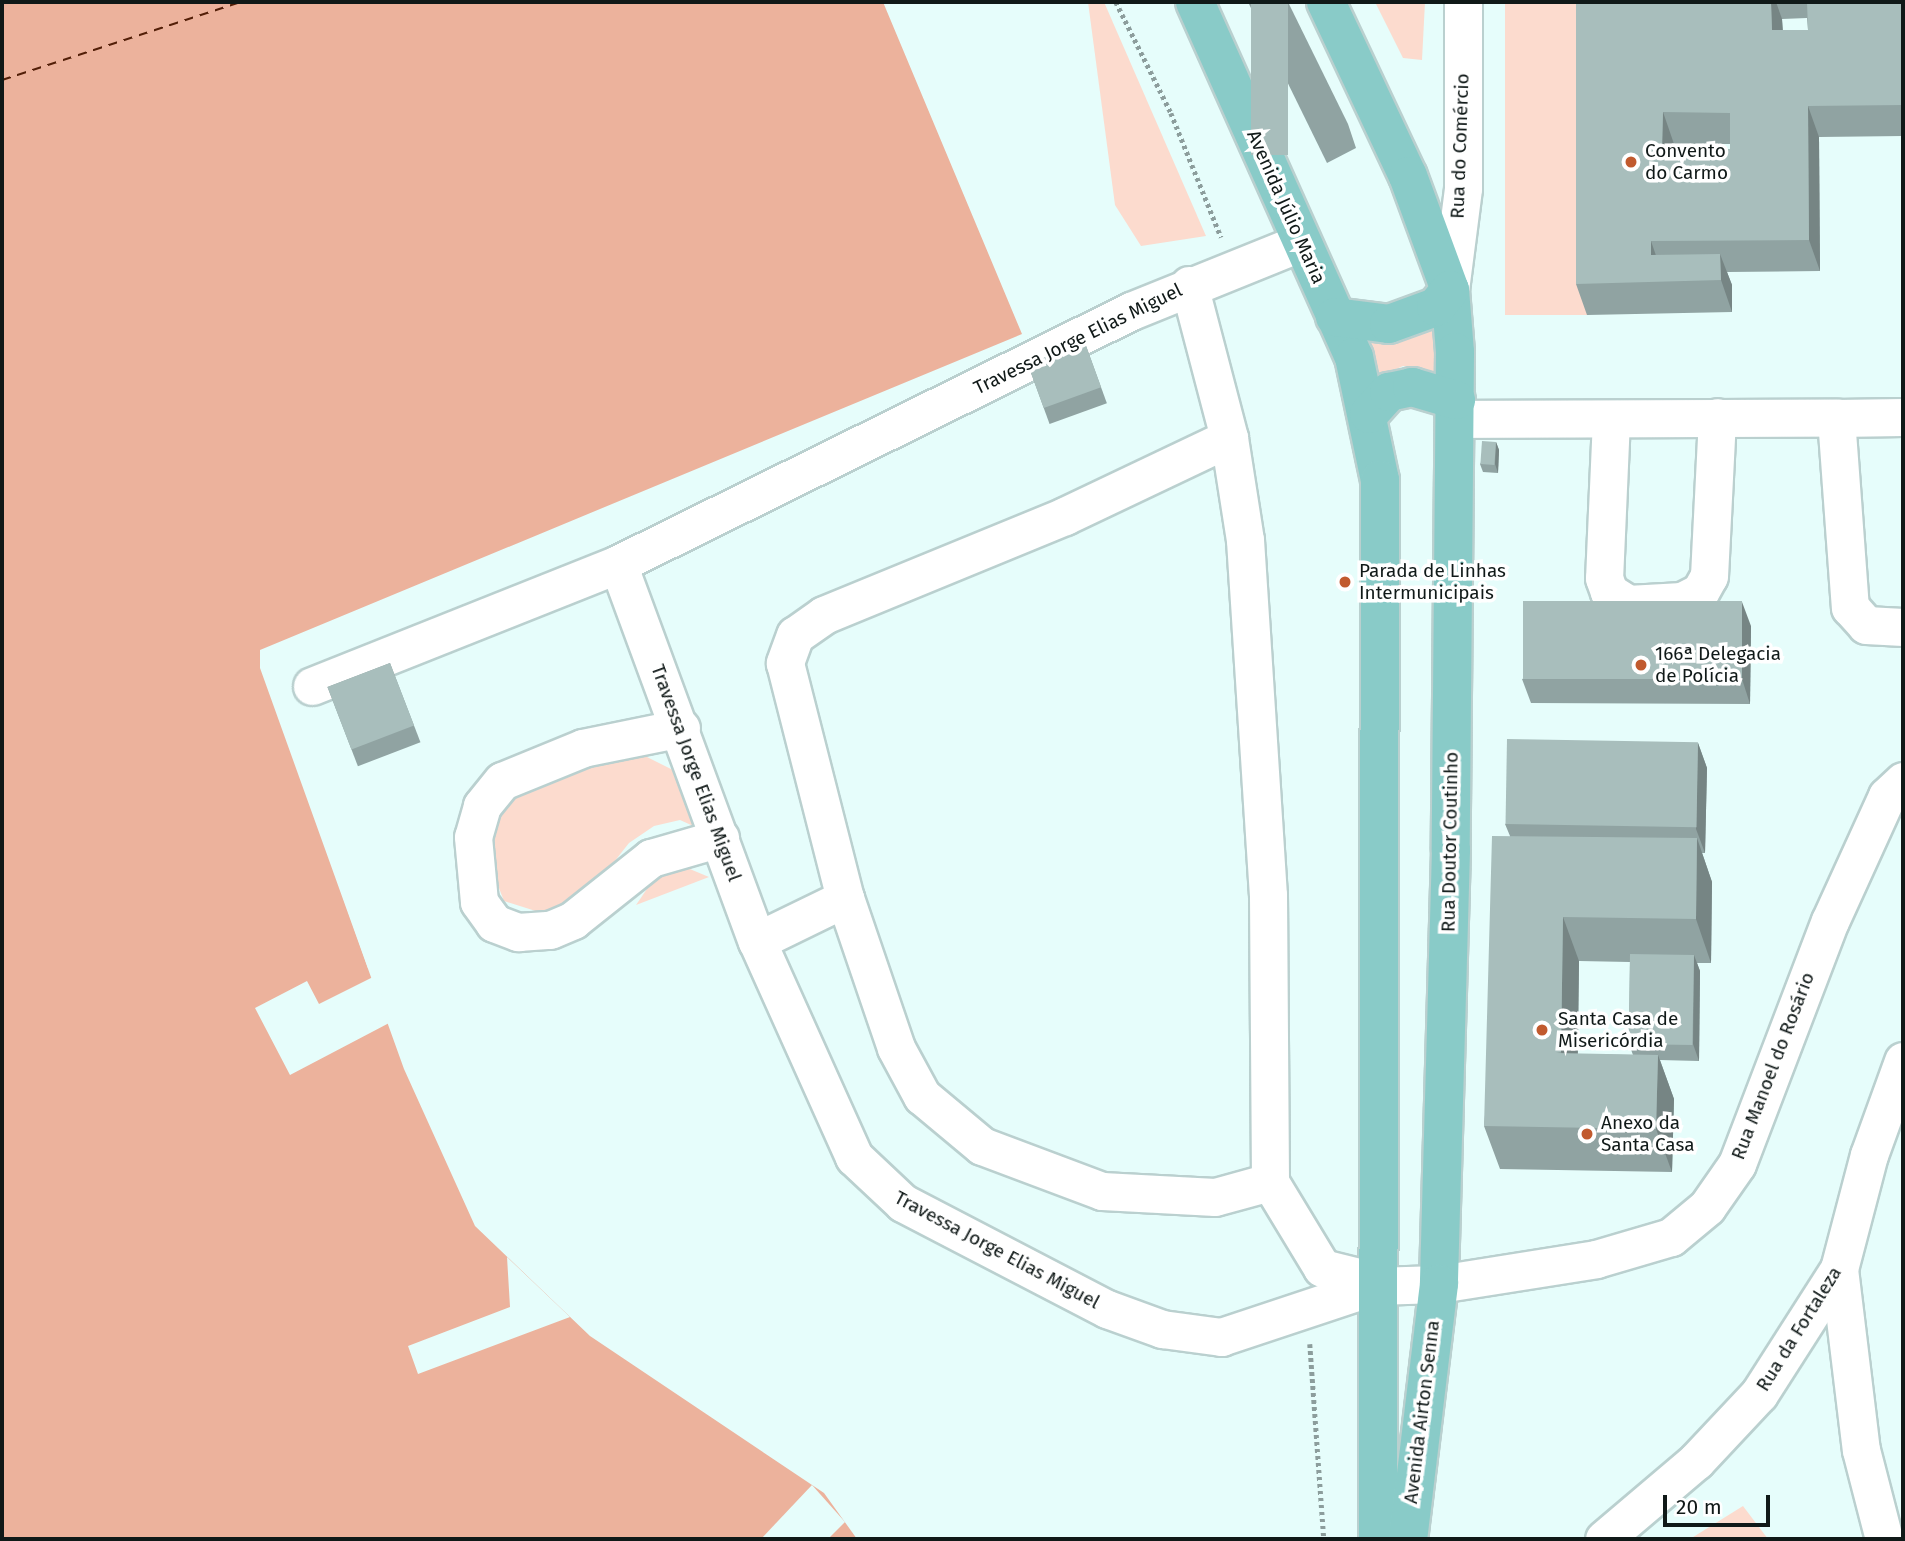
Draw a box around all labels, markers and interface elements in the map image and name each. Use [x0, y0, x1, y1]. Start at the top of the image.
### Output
street label: Rua do Comércio [1446, 73, 1474, 219]
street label: Avenida Júlio Maria [1242, 127, 1330, 287]
place label: Convento do Carmo [1645, 140, 1728, 184]
marker: Convento do Carmo [1623, 154, 1639, 170]
street label: Travessa Jorge Elias Miguel [970, 279, 1186, 399]
place label: Parada de Linhas Intermunicipais [1359, 560, 1506, 604]
marker: Parada de Linhas Intermunicipais [1337, 574, 1353, 590]
place label: 166ª Delegacia de Polícia [1655, 643, 1781, 687]
marker: 166ª Delegacia de Polícia [1633, 657, 1649, 673]
street label: Travessa Jorge Elias Miguel [646, 661, 746, 885]
street label: Rua Doutor Coutinho [1437, 752, 1463, 932]
street label: Rua Manoel do Rosário [1727, 969, 1819, 1163]
place label: Santa Casa de Misericórdia [1558, 1008, 1678, 1052]
marker: Santa Casa de Misericórdia [1532, 1020, 1552, 1040]
place label: Anexo da Santa Casa [1601, 1112, 1695, 1156]
marker: Anexo da Santa Casa [1579, 1126, 1595, 1142]
street label: Travessa Jorge Elias Miguel [891, 1186, 1103, 1314]
street label: Rua da Fortaleza [1752, 1262, 1846, 1396]
street label: Avenida Airton Senna [1399, 1319, 1445, 1505]
scale bar [1667, 1482, 1774, 1526]
text: 20 m [1676, 1494, 1722, 1520]

